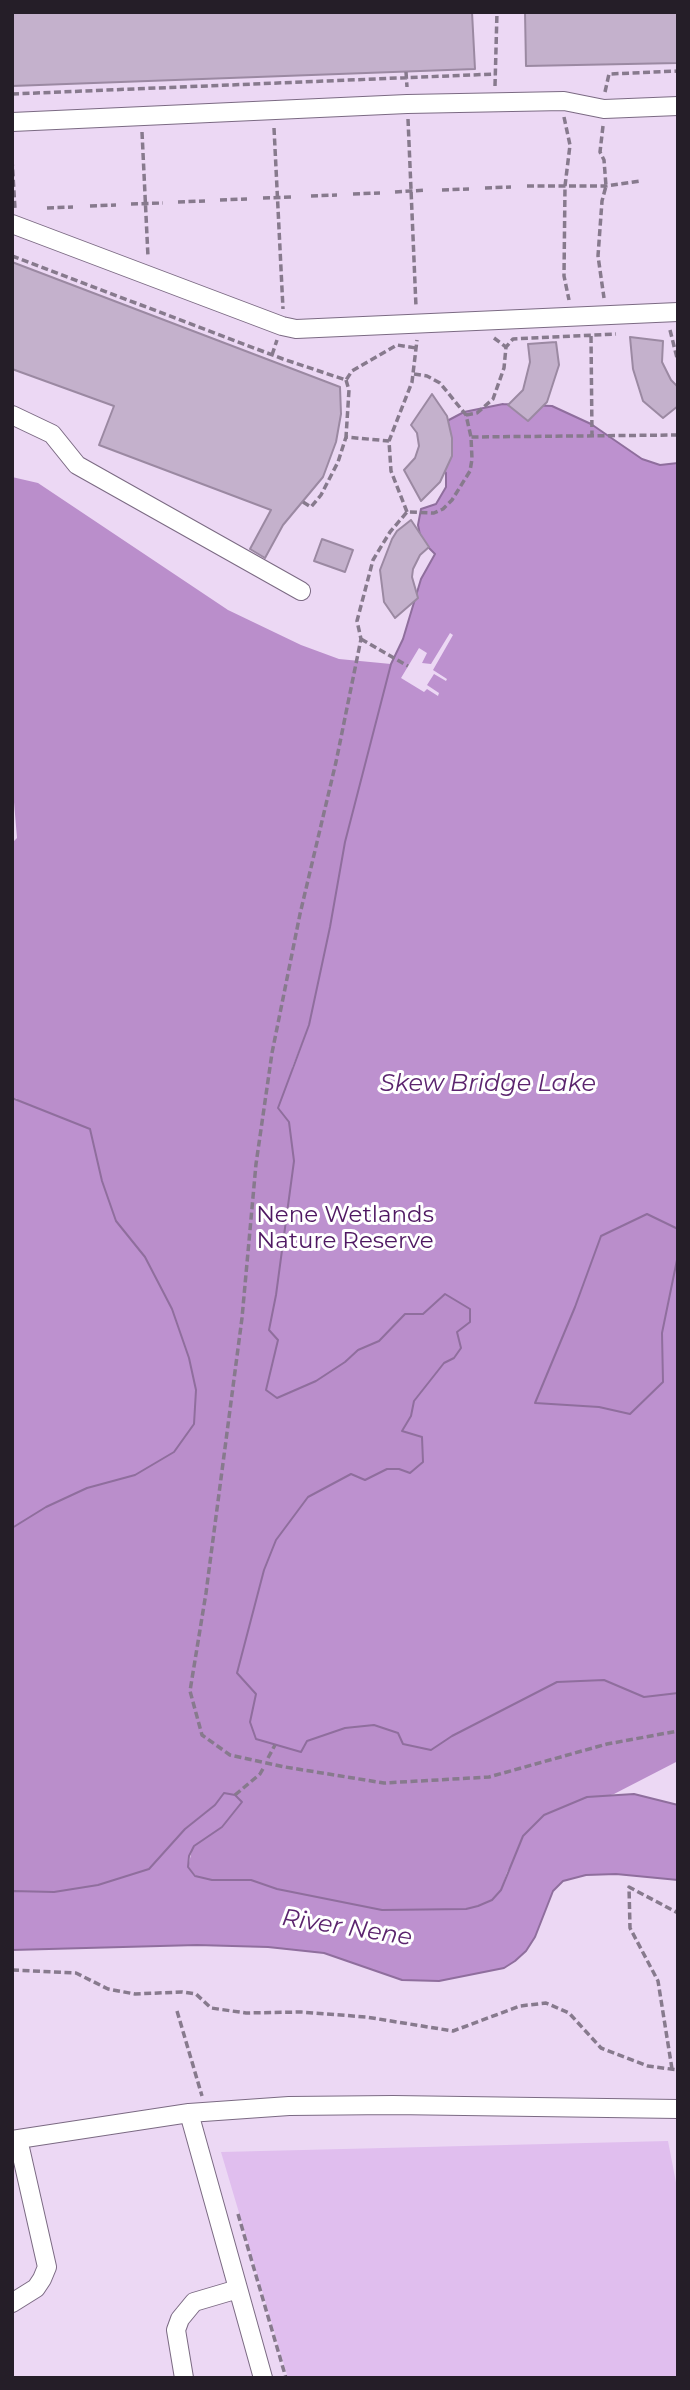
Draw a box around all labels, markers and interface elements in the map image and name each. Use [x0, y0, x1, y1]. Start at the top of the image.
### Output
water label: Skew Bridge Lake [380, 1070, 596, 1098]
park label: Nene Wetlands Nature Reserve [256, 1201, 434, 1255]
water label: River Nene [280, 1903, 414, 1953]

